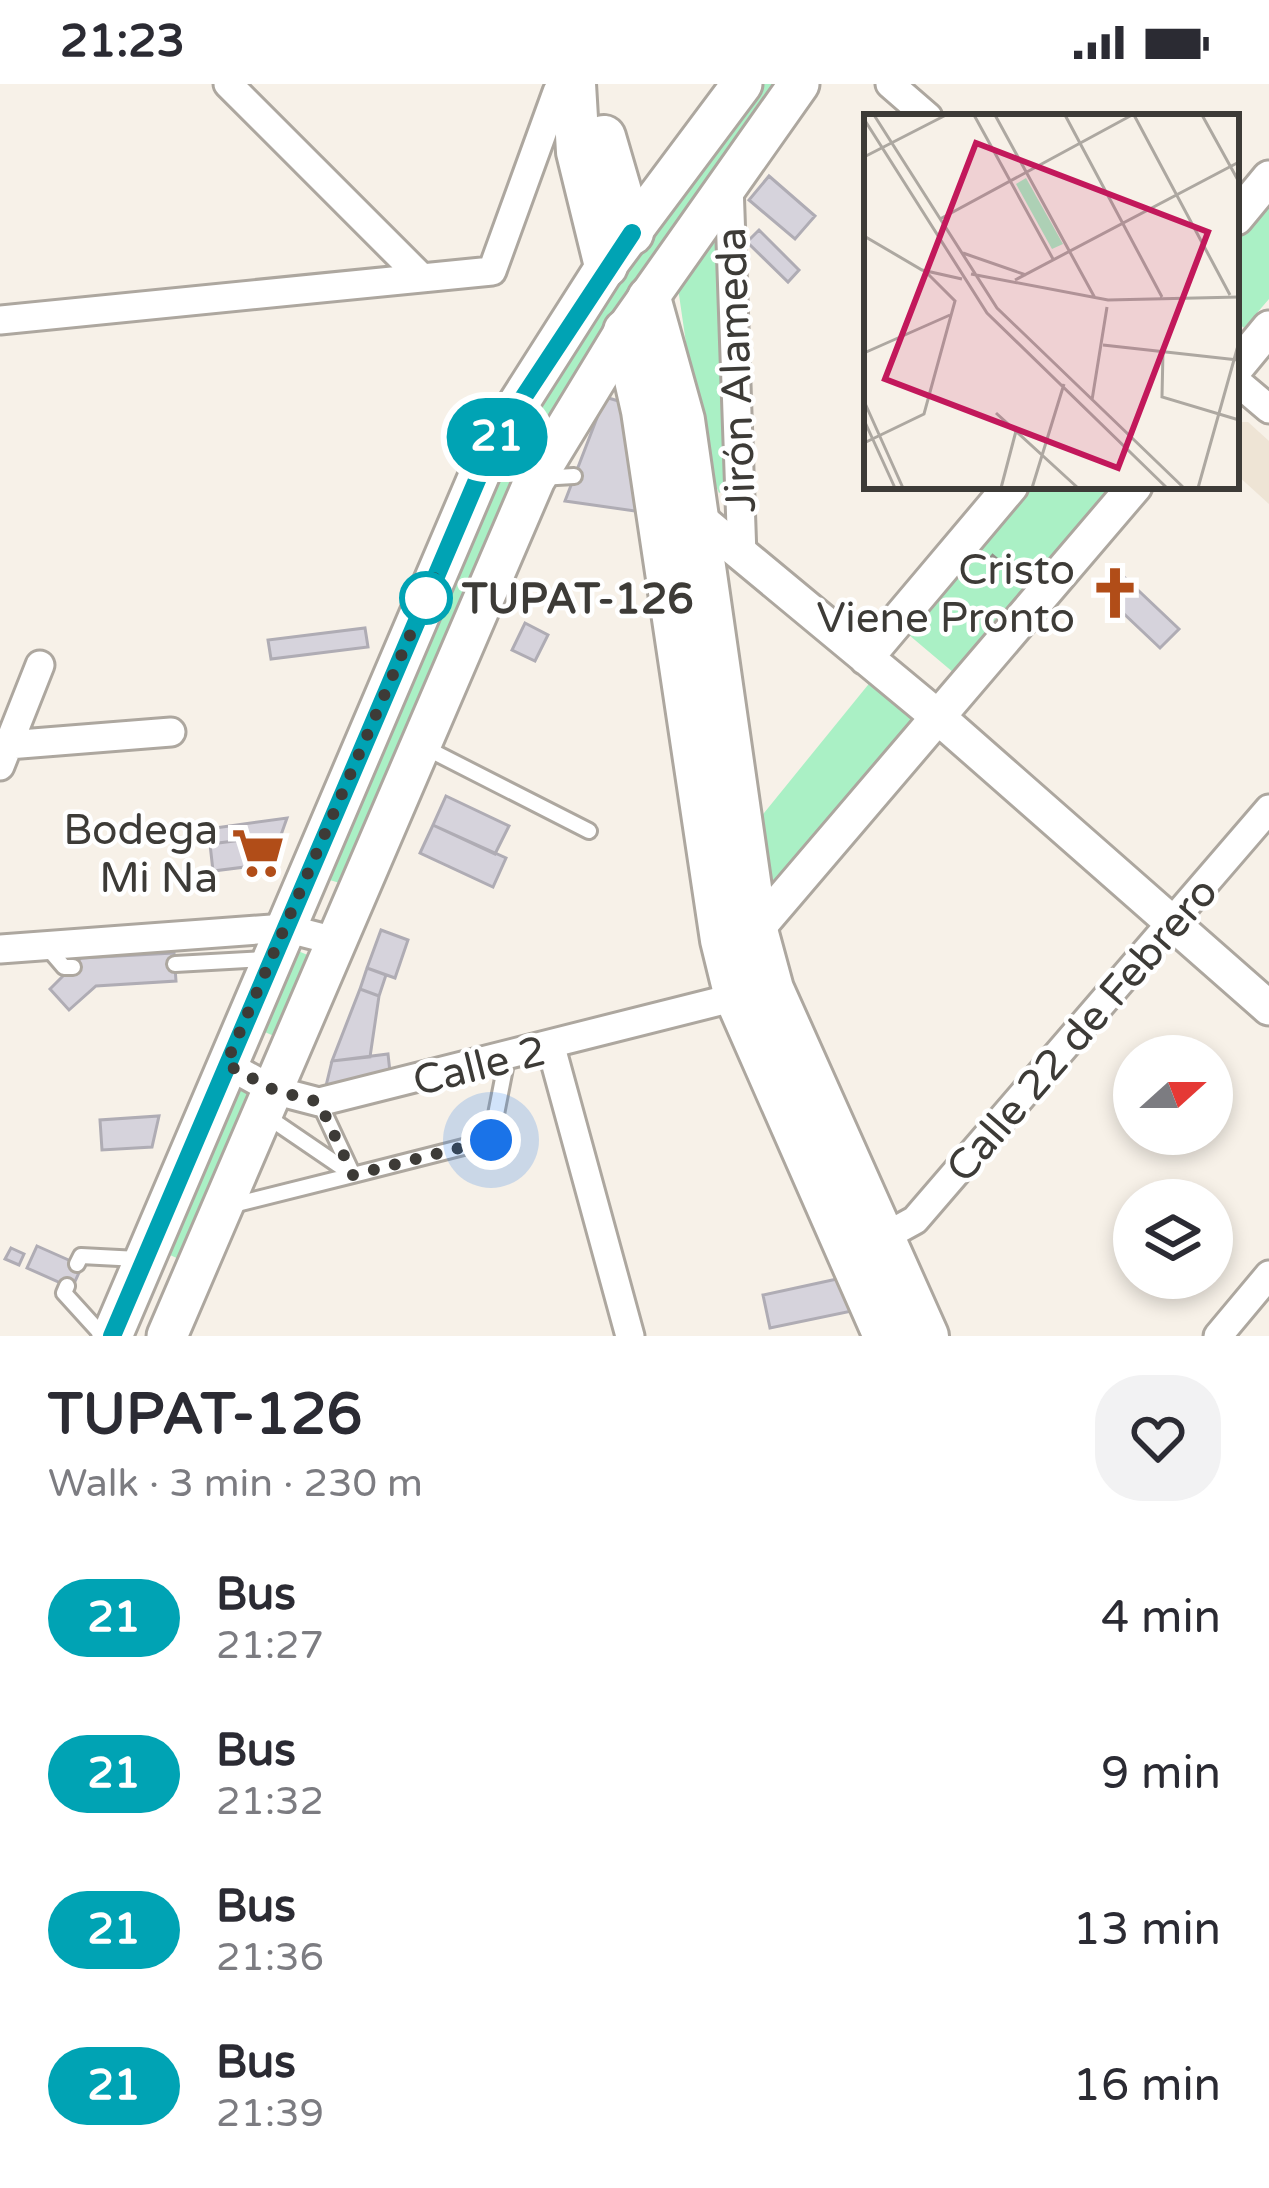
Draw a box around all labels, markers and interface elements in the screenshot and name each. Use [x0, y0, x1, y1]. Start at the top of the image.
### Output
text: 21:23 [60, 15, 185, 69]
inset map [864, 114, 1239, 489]
street label: Jirón Alameda [706, 227, 767, 513]
line badge: 21 [443, 398, 551, 476]
text: 21 [471, 411, 523, 462]
place label: Cristo Viene Pronto [817, 545, 1075, 644]
church icon: Cristo Viene Pronto [1086, 564, 1144, 622]
marker: TUPAT-126 [401, 573, 451, 623]
place label: TUPAT-126 [461, 574, 694, 625]
place label: Bodega Mi Na [63, 805, 218, 904]
supermarket icon: Bodega Mi Na [229, 824, 287, 882]
street label: Calle 22 de Febrero [936, 867, 1229, 1193]
street label: Calle 2 [408, 1025, 551, 1108]
north arrow [1113, 1035, 1233, 1155]
map controls [1113, 1035, 1233, 1299]
your location [461, 1110, 521, 1170]
button: layers [1113, 1179, 1233, 1299]
button: heart [1095, 1375, 1221, 1501]
text: TUPAT-126 [48, 1381, 362, 1449]
text: Walk · 3 min · 230 m [48, 1460, 423, 1507]
text: Bus [216, 1568, 296, 1622]
text: 4 min [1101, 1591, 1221, 1645]
text: 21 [88, 1592, 140, 1643]
text: 21:27 [216, 1622, 324, 1669]
text: Bus [216, 1724, 296, 1778]
text: 9 min [1101, 1747, 1221, 1801]
text: 21 [88, 1748, 140, 1799]
text: 21:32 [216, 1778, 324, 1825]
text: Bus [216, 1880, 296, 1934]
text: 13 min [1073, 1903, 1221, 1957]
text: 21 [88, 1904, 140, 1955]
text: 21:36 [216, 1934, 324, 1981]
text: Bus [216, 2036, 296, 2090]
text: 16 min [1073, 2059, 1221, 2113]
text: 21 [88, 2060, 140, 2111]
text: 21:39 [216, 2090, 324, 2137]

